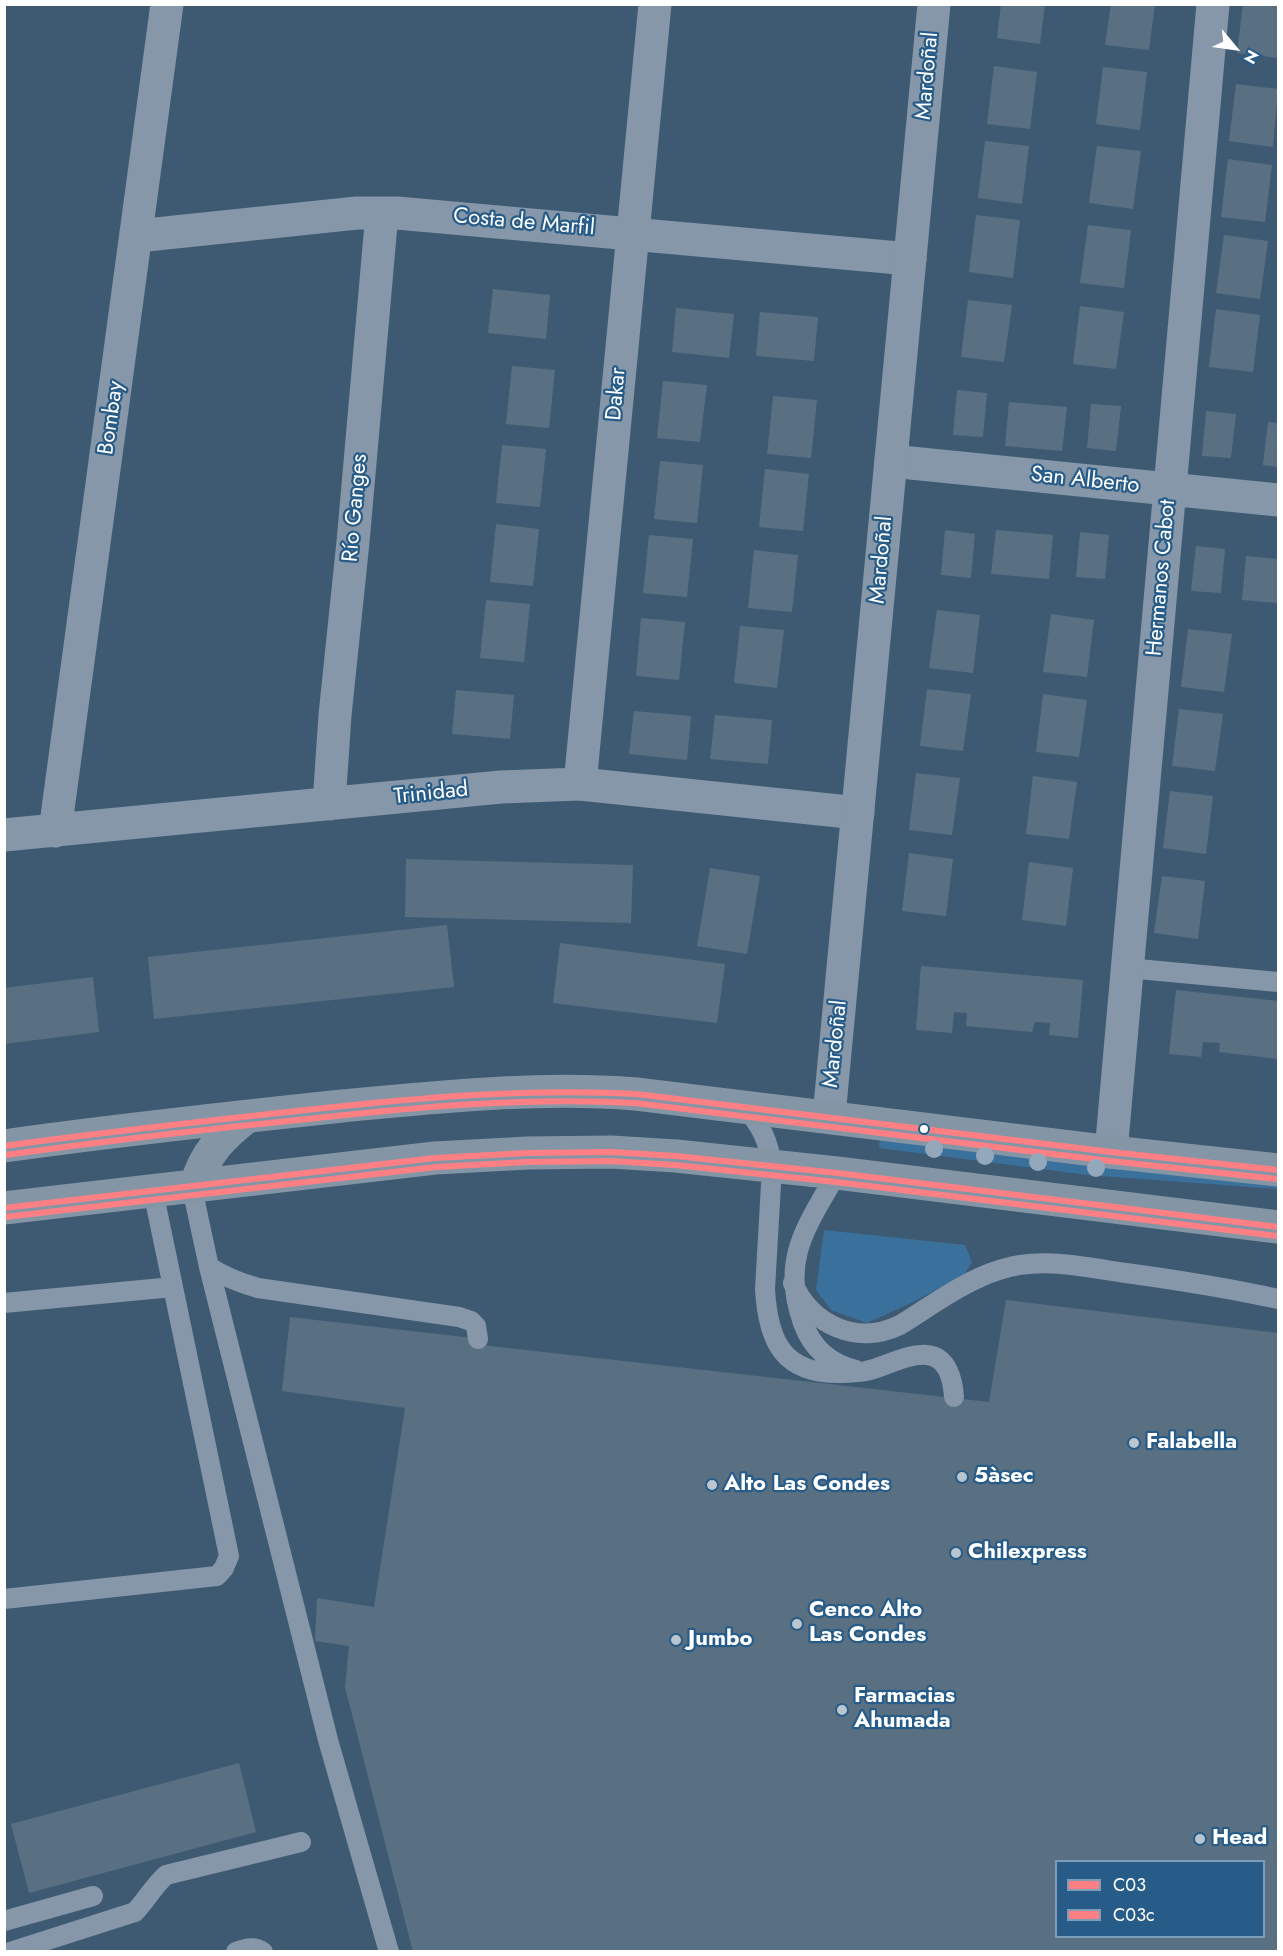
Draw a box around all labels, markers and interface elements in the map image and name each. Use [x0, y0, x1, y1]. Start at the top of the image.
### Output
north arrow [1205, 18, 1265, 78]
street label: Mardoñal [911, 31, 945, 121]
text: N [1238, 46, 1264, 68]
street label: Costa de Marfil [452, 204, 596, 242]
street label: Dakar [602, 366, 632, 422]
street label: Bombay [94, 379, 130, 457]
street label: Río Ganges [338, 453, 374, 563]
street label: San Alberto [1029, 462, 1141, 500]
street label: Hermanos Cabot [1142, 499, 1182, 657]
street label: Mardoñal [865, 515, 899, 605]
street label: Trinidad [392, 777, 470, 811]
street label: Mardoñal [818, 999, 854, 1089]
unlabelled marker [918, 1123, 930, 1135]
place label: Falabella [1146, 1430, 1237, 1456]
marker: Falabella [1127, 1436, 1141, 1450]
place label: 5àsec [974, 1464, 1034, 1490]
marker: 5àsec [955, 1470, 969, 1484]
place label: Alto Las Condes [724, 1472, 890, 1498]
marker: Alto Las Condes [705, 1478, 719, 1492]
place label: Chilexpress [968, 1540, 1087, 1566]
marker: Chilexpress [949, 1546, 963, 1560]
place label: Cenco Alto Las Condes [809, 1598, 926, 1650]
marker: Cenco Alto Las Condes [790, 1617, 804, 1631]
place label: Jumbo [688, 1627, 753, 1653]
marker: Jumbo [669, 1633, 683, 1647]
place label: Farmacias Ahumada [854, 1684, 955, 1736]
marker: Farmacias Ahumada [835, 1703, 849, 1717]
place label: Head [1212, 1826, 1267, 1852]
marker: Head [1193, 1832, 1207, 1846]
legend [1055, 1860, 1265, 1938]
text: C03 [1113, 1872, 1146, 1898]
text: C03c [1113, 1902, 1155, 1928]

